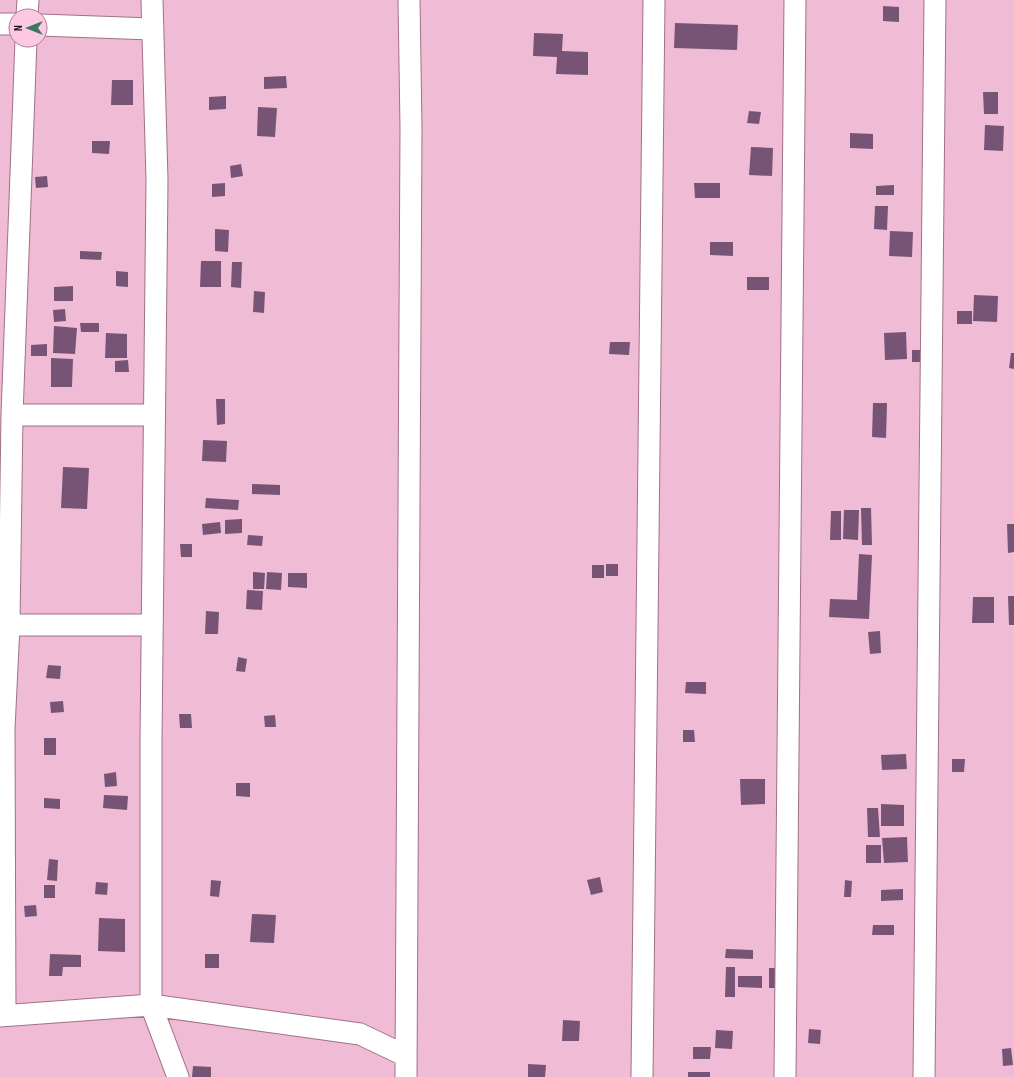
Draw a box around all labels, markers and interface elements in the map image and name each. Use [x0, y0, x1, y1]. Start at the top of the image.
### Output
north arrow [8, 8, 48, 48]
text: N [12, 25, 25, 31]

